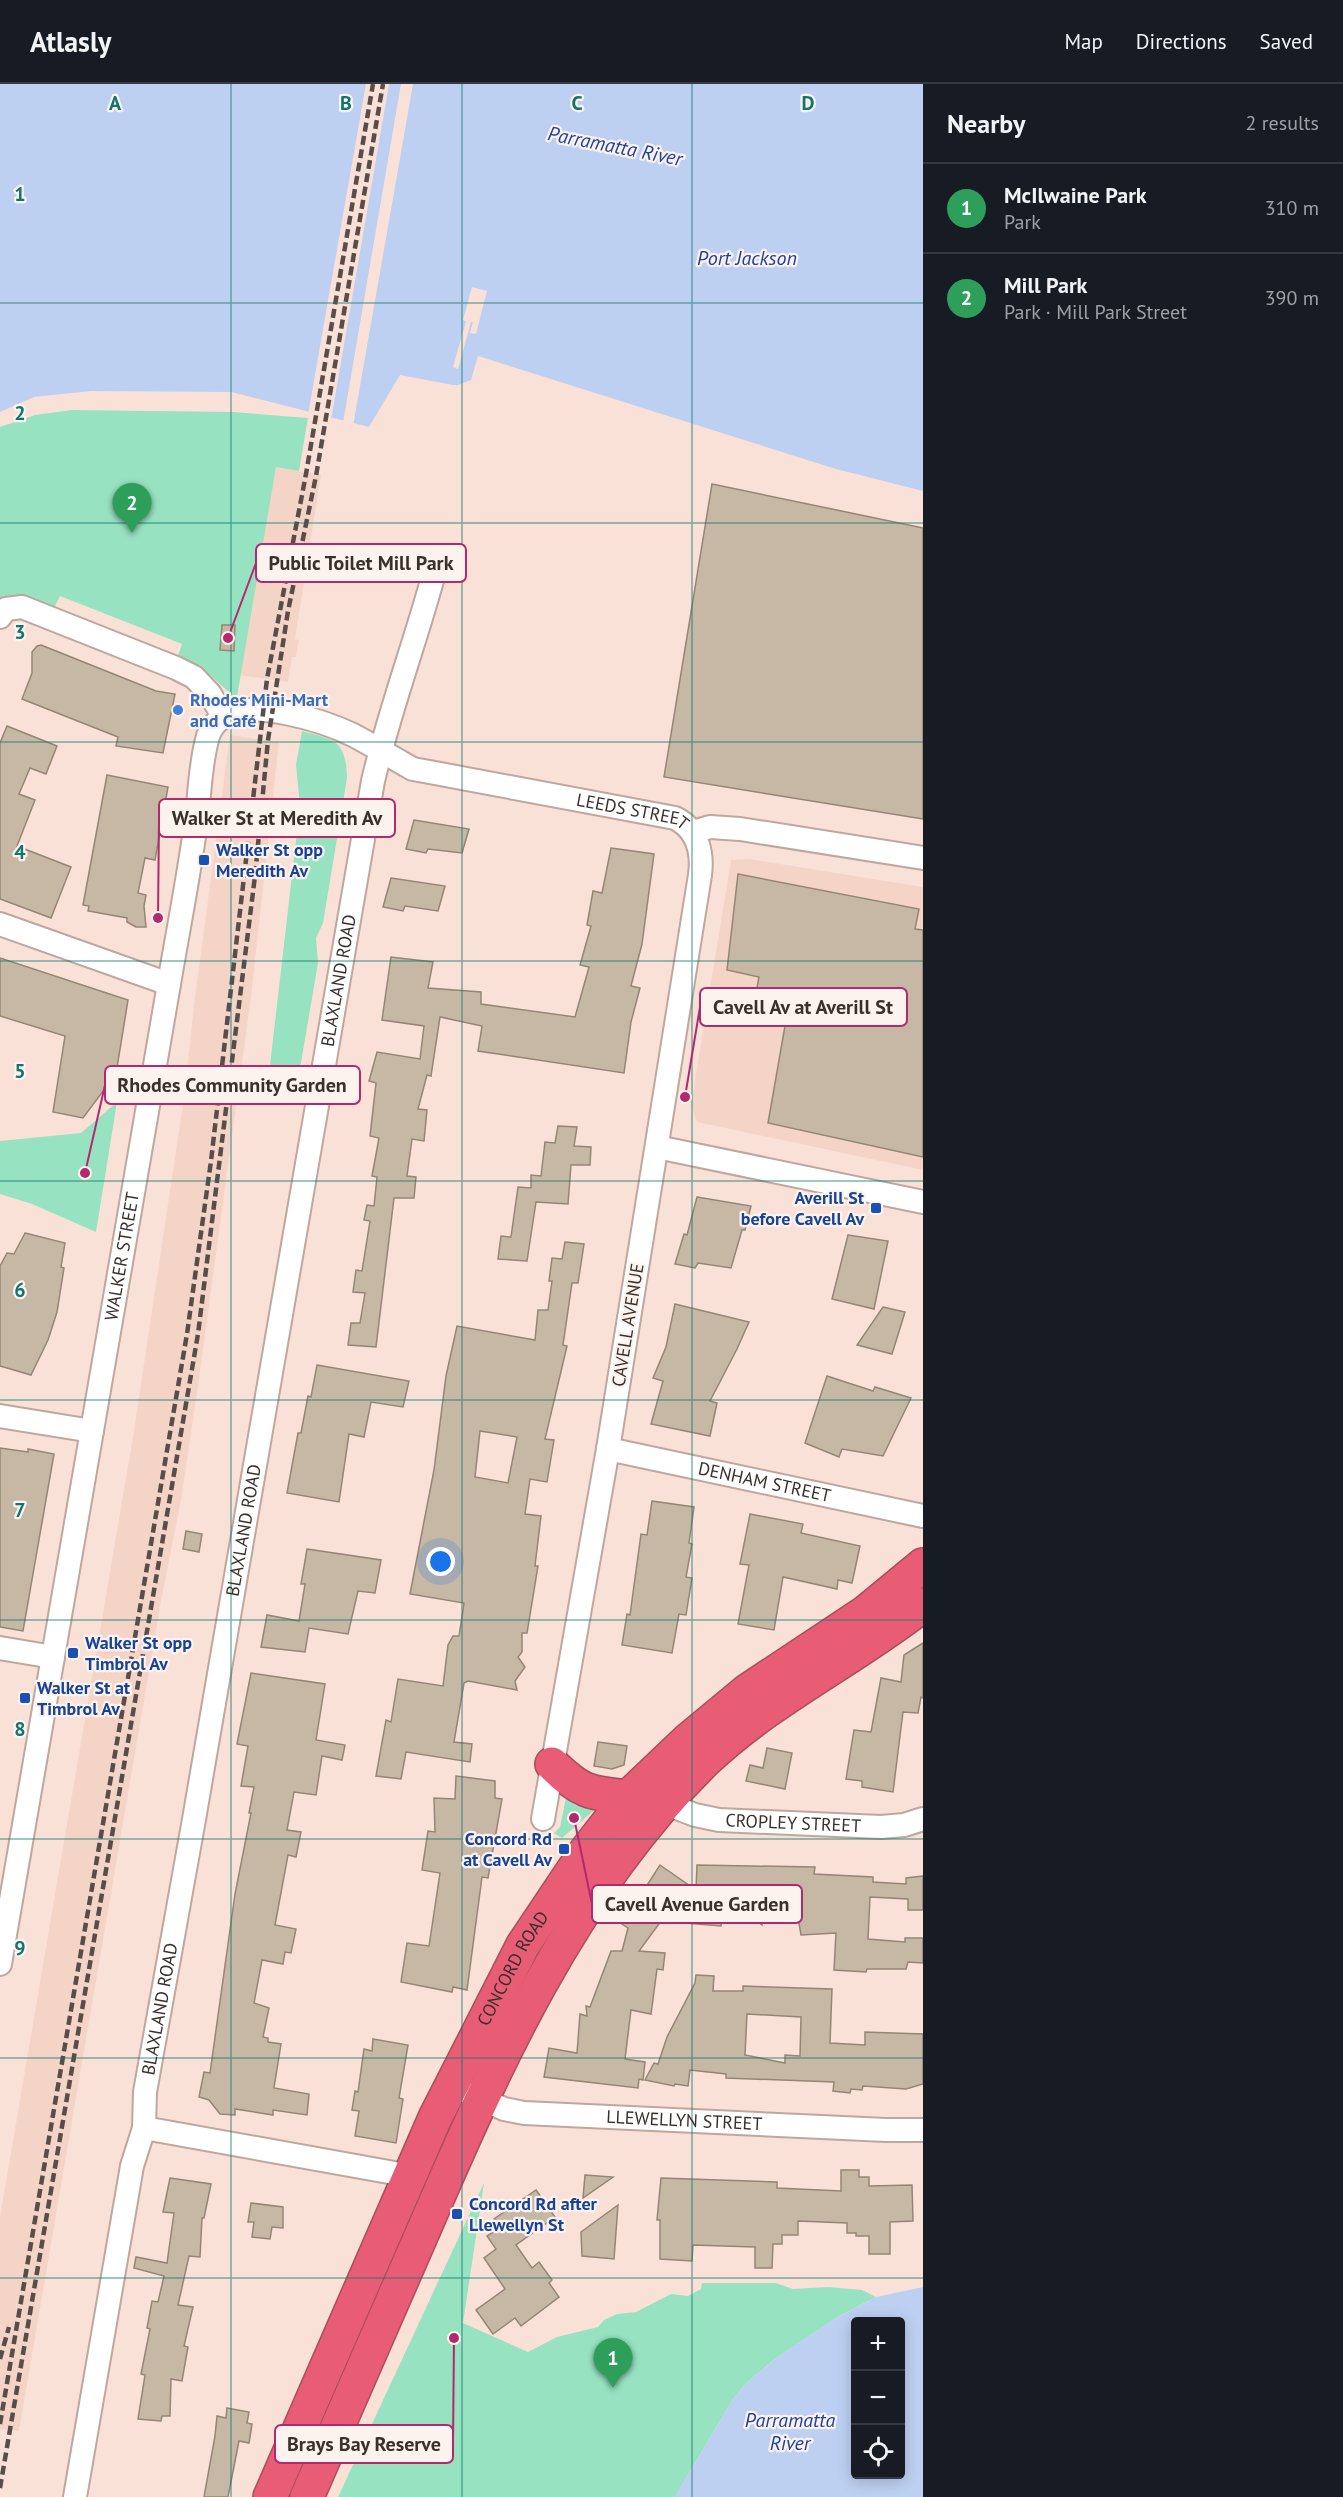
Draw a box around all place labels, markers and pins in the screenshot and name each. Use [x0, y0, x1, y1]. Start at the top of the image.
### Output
pin: 2 [112, 484, 152, 533]
callout: Public Toilet Mill Park [256, 544, 466, 582]
place label: Rhodes Mini-Mart and Café [190, 688, 329, 732]
marker: Rhodes Mini-Mart and Café [171, 703, 185, 717]
callout: Walker St at Meredith Av [159, 799, 395, 837]
place label: Walker St opp Meredith Av [216, 838, 323, 882]
marker: Walker St opp Meredith Av [197, 853, 211, 867]
callout: Cavell Av at Averill St [700, 988, 907, 1026]
callout: Rhodes Community Garden [105, 1066, 360, 1104]
place label: Averill St before Cavell Av [741, 1186, 865, 1230]
marker: Averill St before Cavell Av [869, 1201, 883, 1215]
place label: Walker St opp Timbrol Av [85, 1631, 192, 1675]
marker: Walker St opp Timbrol Av [66, 1646, 80, 1660]
place label: Walker St at Timbrol Av [37, 1676, 131, 1720]
marker: Walker St at Timbrol Av [18, 1691, 32, 1705]
place label: Concord Rd at Cavell Av [463, 1827, 552, 1871]
marker: Concord Rd at Cavell Av [557, 1842, 571, 1856]
callout: Cavell Avenue Garden [592, 1885, 802, 1923]
place label: Concord Rd after Llewellyn St [469, 2192, 598, 2236]
marker: Concord Rd after Llewellyn St [450, 2207, 464, 2221]
pin: 1 [594, 2338, 632, 2388]
callout: Brays Bay Reserve [275, 2425, 453, 2463]

